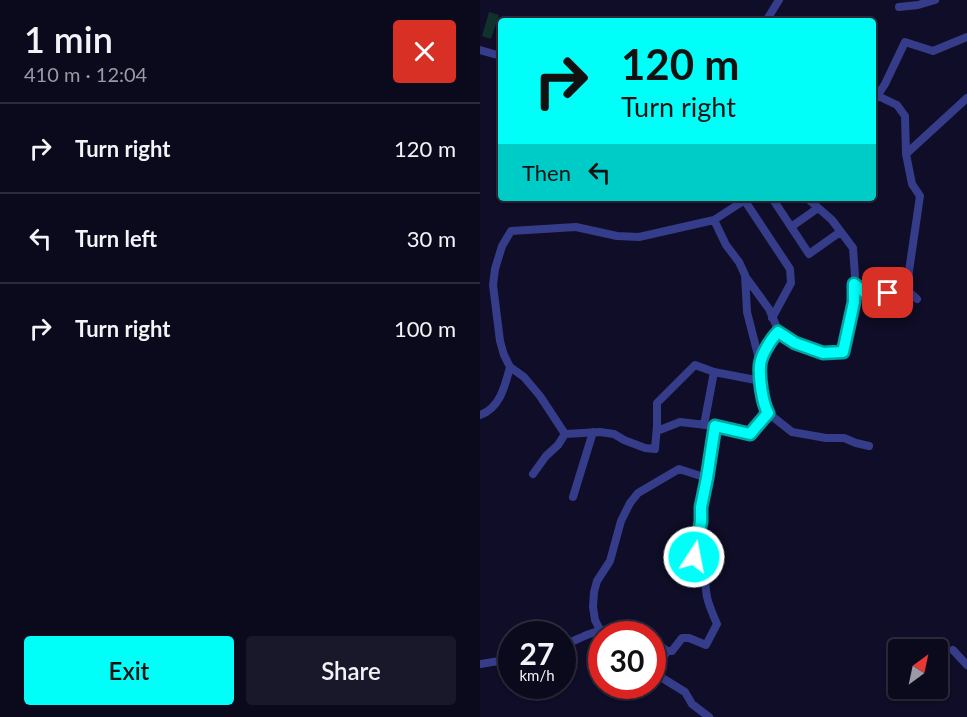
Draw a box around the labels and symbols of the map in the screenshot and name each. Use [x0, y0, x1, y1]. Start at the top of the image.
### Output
pin [862, 267, 913, 318]
position arrow [662, 525, 726, 589]
speed limit sign: 30 [588, 621, 666, 699]
north arrow [888, 639, 948, 699]

